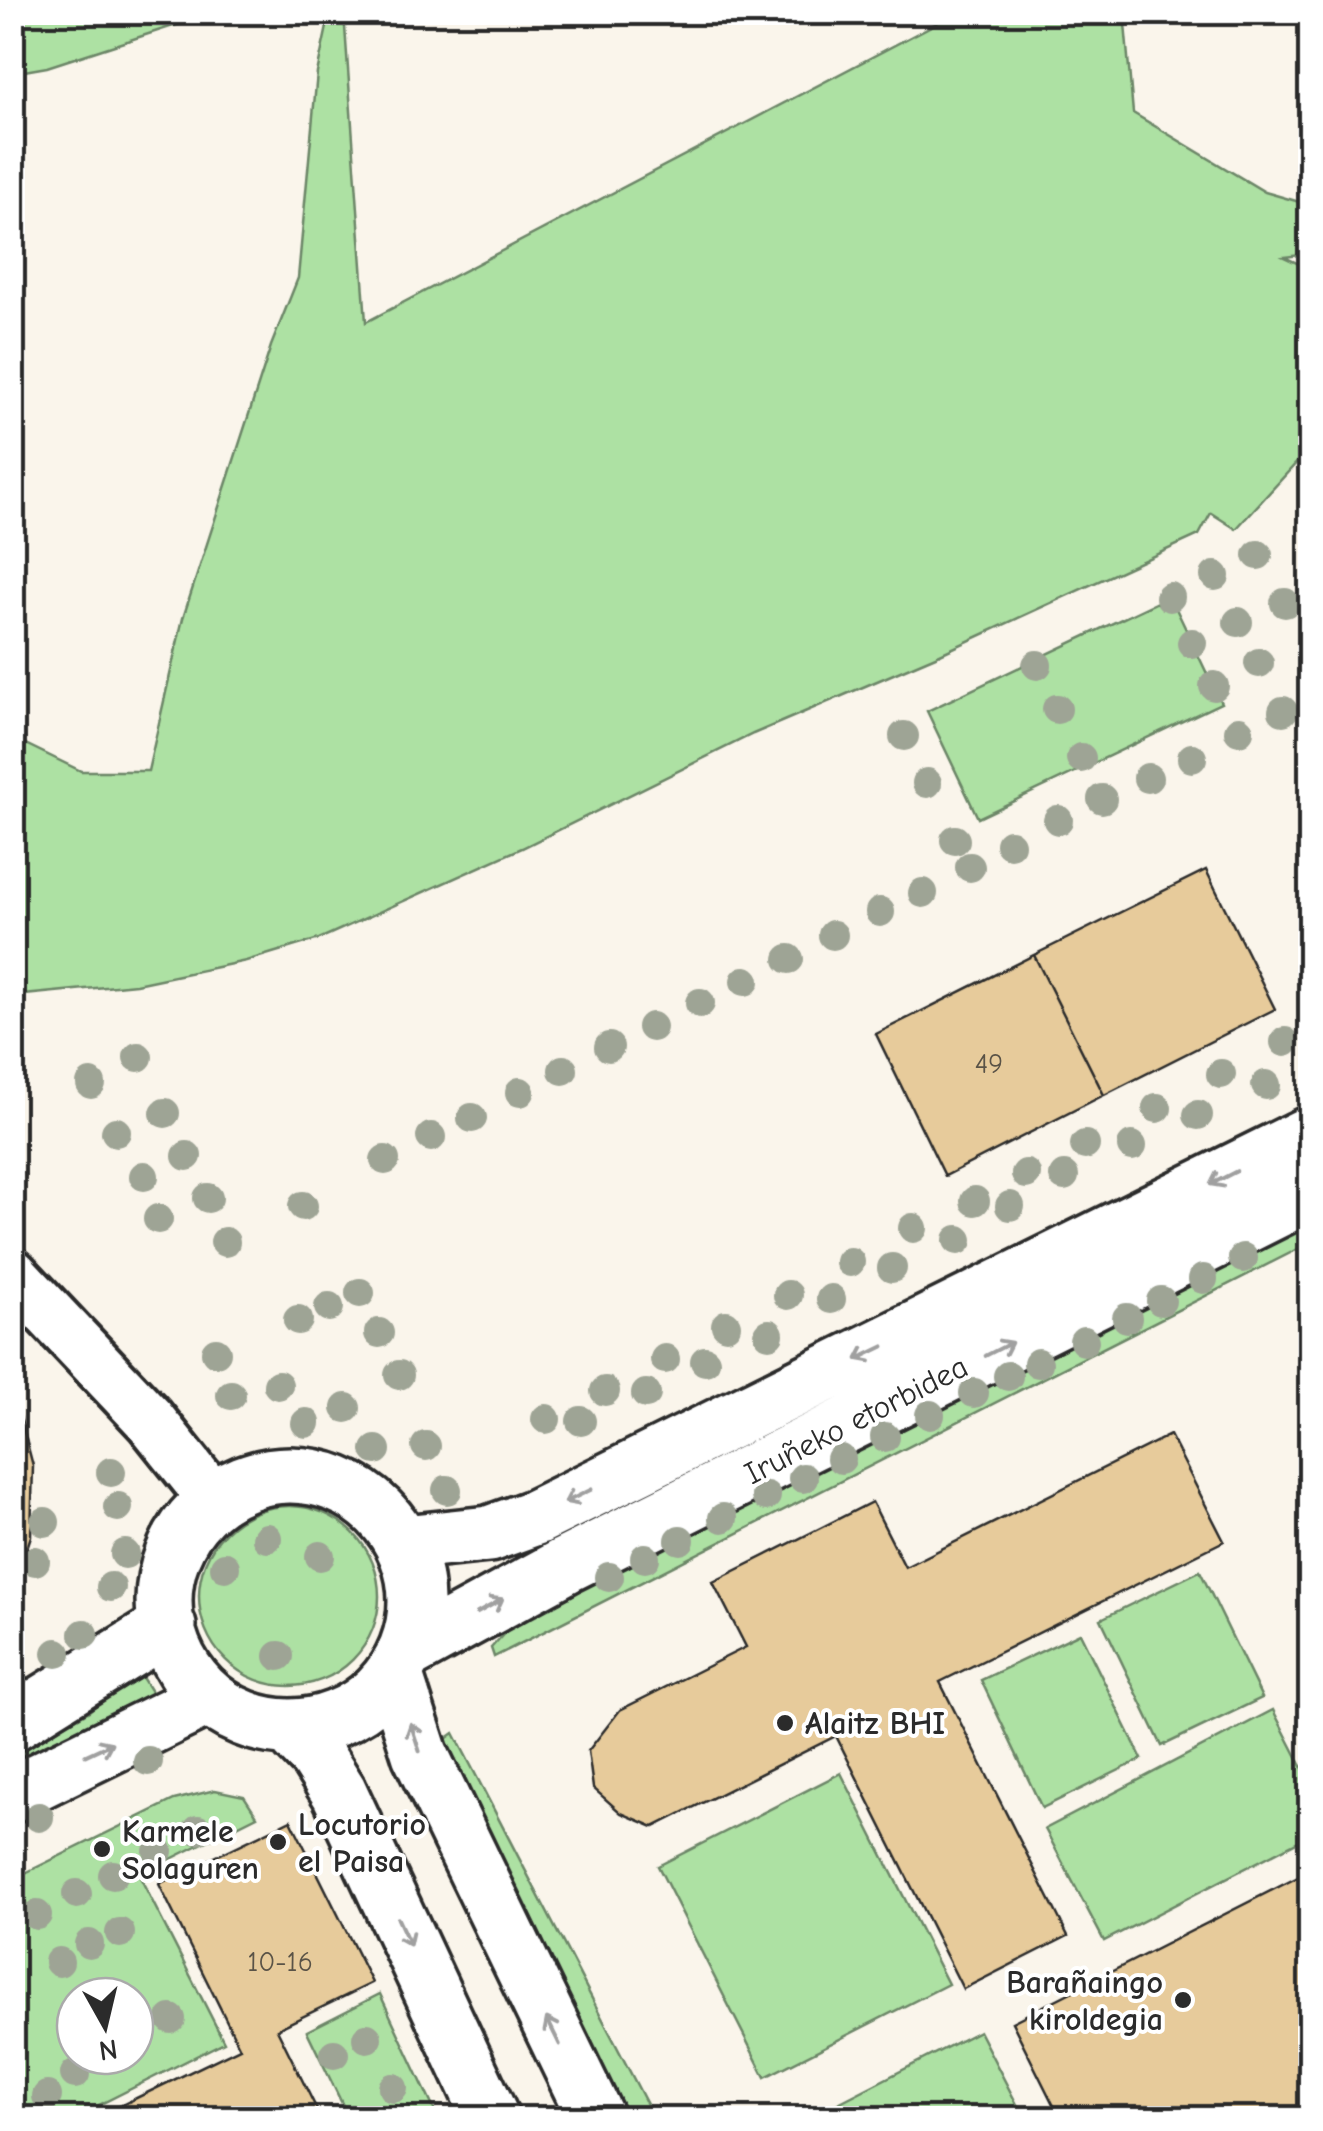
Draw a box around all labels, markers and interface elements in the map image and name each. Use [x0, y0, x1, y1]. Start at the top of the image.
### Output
house number: 49 [975, 1048, 1003, 1080]
one-way arrow [1209, 1169, 1239, 1188]
one-way arrow [983, 1339, 1013, 1358]
one-way arrow [855, 1345, 885, 1364]
street label: Iruñeko etorbidea [738, 1348, 974, 1492]
one-way arrow [563, 1488, 593, 1507]
one-way arrow [475, 1596, 505, 1616]
place label: Alaitz BHI [805, 1705, 945, 1742]
marker: Alaitz BHI [774, 1712, 796, 1734]
one-way arrow [404, 1722, 422, 1753]
one-way arrow [83, 1739, 113, 1758]
place label: Locutorio el Paisa [298, 1806, 426, 1880]
place label: Karmele Solaguren [122, 1813, 259, 1887]
marker: Locutorio el Paisa [267, 1831, 289, 1853]
marker: Karmele Solaguren [91, 1838, 113, 1860]
one-way arrow [396, 1916, 415, 1946]
house number: 10-16 [247, 1946, 313, 1978]
place label: Barañaingo kiroldegia [1006, 1964, 1163, 2038]
north arrow [55, 1976, 155, 2076]
marker: Barañaingo kiroldegia [1172, 1989, 1194, 2011]
one-way arrow [543, 2016, 562, 2046]
text: N [97, 2033, 120, 2067]

